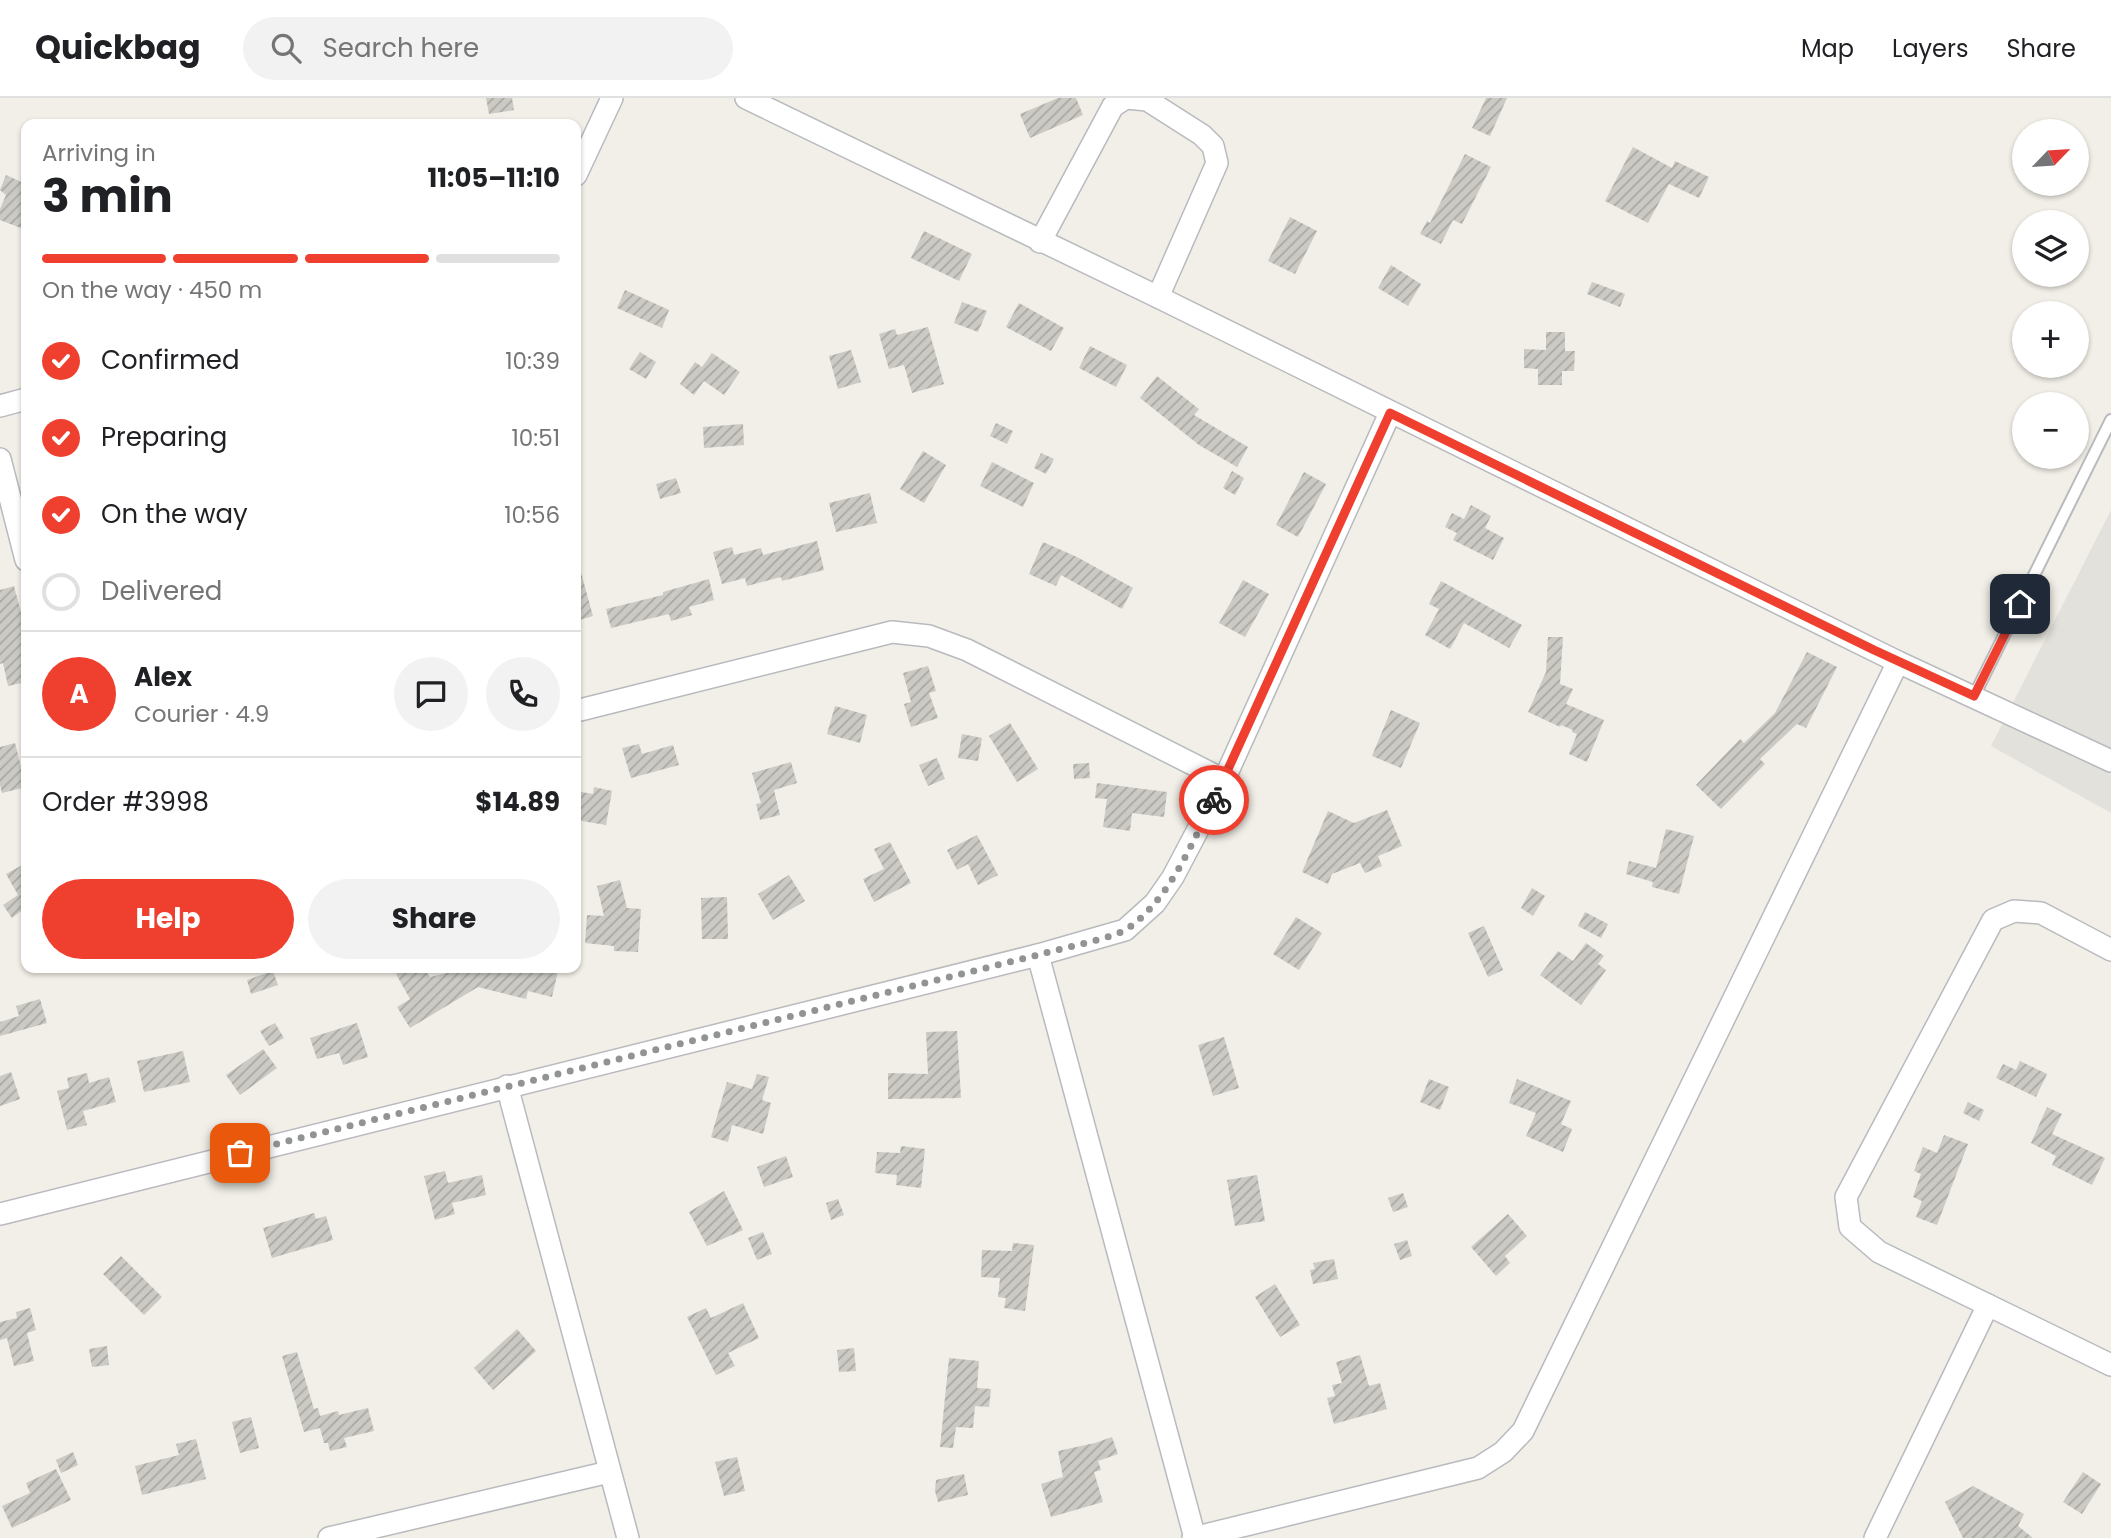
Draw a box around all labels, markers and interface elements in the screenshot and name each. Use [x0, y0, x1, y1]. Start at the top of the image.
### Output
search box [243, 17, 733, 80]
text: Quickbag [35, 24, 201, 71]
icon: search [267, 29, 305, 67]
text: Search here [323, 30, 479, 66]
text: Map [1801, 32, 1854, 65]
text: Layers [1892, 32, 1968, 65]
text: Share [2006, 32, 2076, 65]
north arrow [2012, 119, 2090, 196]
map controls [2012, 119, 2089, 469]
text: Arriving in [42, 137, 156, 169]
text: 11:05–11:10 [427, 160, 560, 196]
text: 3 min [42, 164, 173, 228]
button: layers [2012, 210, 2089, 287]
text: On the way · 450 m [42, 274, 262, 306]
button: + [2012, 301, 2089, 378]
icon: check [42, 342, 80, 380]
text: Confirmed [101, 342, 239, 378]
text: 10:39 [505, 345, 560, 377]
button: − [2012, 392, 2089, 469]
icon: check [42, 419, 80, 457]
text: Preparing [101, 419, 227, 455]
text: 10:51 [511, 422, 560, 454]
icon: check [42, 496, 80, 534]
text: On the way [101, 496, 248, 532]
text: 10:56 [504, 499, 560, 531]
text: Delivered [101, 573, 222, 609]
pin [1990, 574, 2050, 634]
icon: home [2001, 585, 2039, 623]
button: chat [394, 657, 468, 731]
button: phone [486, 657, 560, 731]
text: Alex [134, 659, 192, 695]
text: A [69, 676, 89, 712]
text: Courier · 4.9 [134, 698, 269, 730]
courier [1179, 765, 1249, 835]
icon: bike [1195, 781, 1233, 819]
text: Order #3998 [42, 784, 209, 820]
text: $14.89 [475, 784, 560, 820]
button: Help [42, 879, 294, 959]
button: Share [308, 879, 560, 959]
pin [210, 1123, 270, 1183]
icon: bag [221, 1134, 259, 1172]

